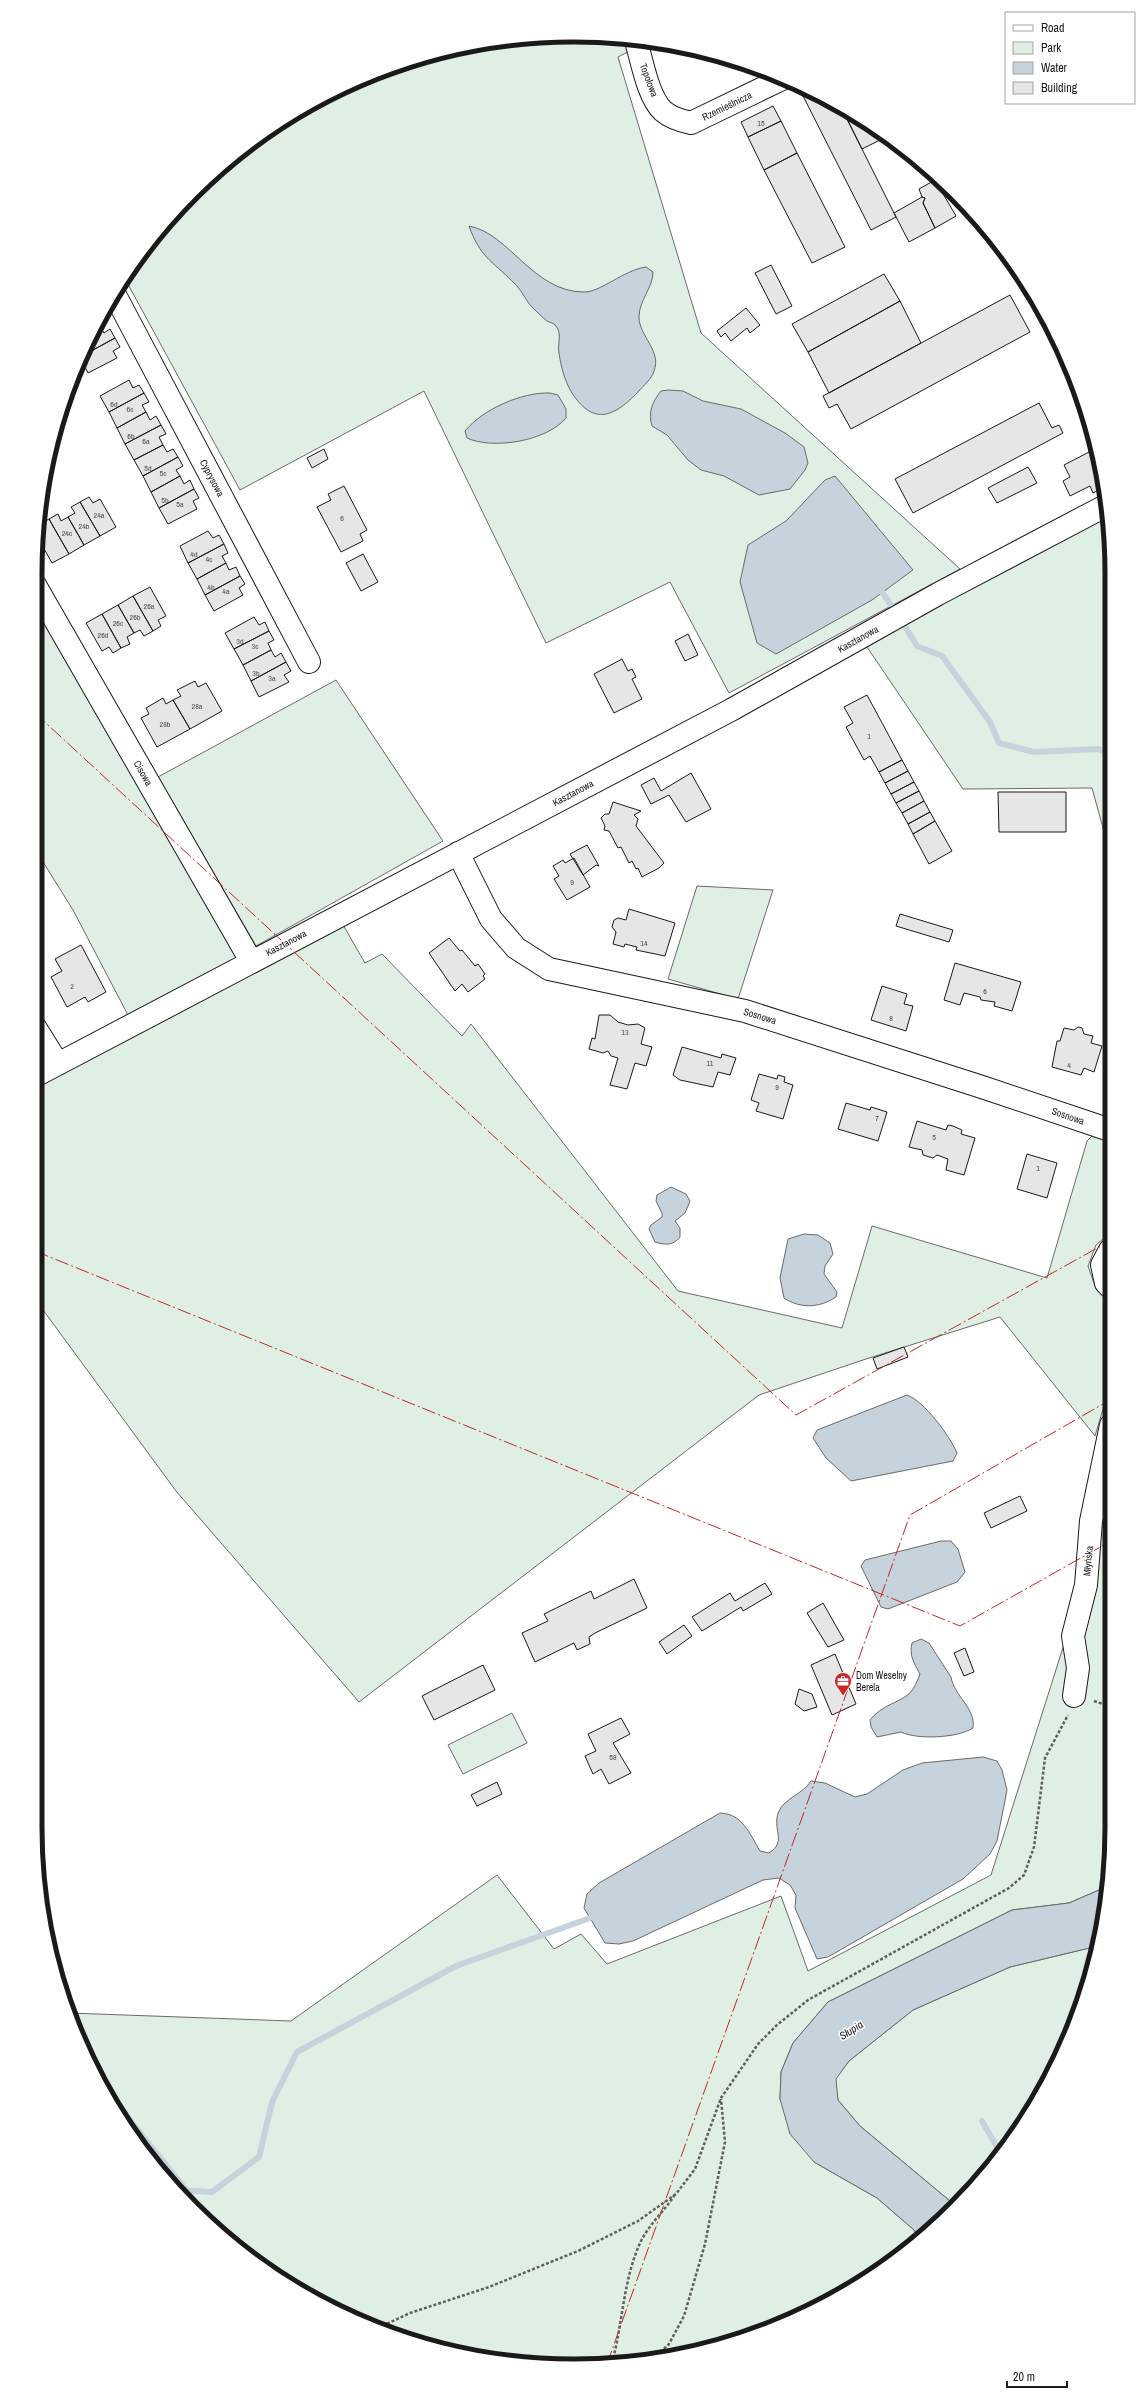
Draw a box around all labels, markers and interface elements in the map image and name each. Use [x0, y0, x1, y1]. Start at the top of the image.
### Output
legend [1005, 12, 1135, 104]
text: Road [1041, 20, 1065, 36]
text: Park [1041, 40, 1061, 56]
text: Water [1041, 60, 1068, 76]
street label: Topolowa [637, 62, 661, 99]
text: Building [1041, 80, 1078, 96]
street label: Rzemieślnicza [700, 88, 754, 124]
house number: 15 [757, 118, 765, 128]
house number: 6d [110, 399, 118, 409]
house number: 6c [127, 404, 134, 414]
house number: 6b [127, 431, 135, 441]
house number: 6a [142, 436, 150, 446]
street label: Cyprysowa [197, 457, 227, 499]
house number: 5d [144, 463, 152, 473]
house number: 5c [160, 468, 167, 478]
house number: 5b [161, 495, 169, 505]
house number: 5a [176, 499, 184, 509]
house number: 24a [94, 510, 105, 520]
house number: 6 [340, 513, 344, 523]
house number: 24b [79, 521, 90, 531]
house number: 24c [62, 528, 73, 538]
house number: 4d [190, 549, 198, 559]
house number: 4c [206, 554, 213, 564]
house number: 4b [207, 582, 215, 592]
house number: 4a [222, 586, 230, 596]
house number: 26a [144, 601, 155, 611]
house number: 26b [130, 612, 141, 622]
house number: 26c [113, 618, 124, 628]
street label: Kasztanowa [835, 622, 881, 656]
house number: 26d [98, 630, 109, 640]
house number: 3d [236, 636, 244, 646]
house number: 3c [252, 641, 259, 651]
house number: 3b [252, 668, 260, 678]
house number: 3a [268, 673, 276, 683]
house number: 28a [192, 701, 203, 711]
house number: 28b [160, 719, 171, 729]
house number: 1 [867, 731, 871, 741]
street label: Cisowa [131, 758, 156, 788]
street label: Kasztanowa [550, 777, 596, 809]
house number: 9 [570, 877, 574, 887]
street label: Kasztanowa [263, 927, 309, 959]
house number: 14 [640, 938, 648, 948]
house number: 2 [70, 981, 74, 991]
house number: 6 [983, 986, 987, 996]
street label: Sosnowa [742, 1005, 778, 1027]
house number: 8 [889, 1013, 893, 1023]
house number: 13 [621, 1027, 629, 1037]
house number: 11 [707, 1058, 714, 1068]
house number: 4 [1067, 1060, 1071, 1070]
house number: 9 [775, 1082, 779, 1092]
street label: Sosnowa [1050, 1104, 1086, 1128]
house number: 7 [875, 1113, 879, 1123]
house number: 5 [932, 1132, 936, 1142]
house number: 1 [1036, 1163, 1040, 1173]
street label: Młyńska [1080, 1545, 1096, 1577]
place label: Dom Weselny Berela [856, 1669, 908, 1694]
office icon: Dom Weselny Berela [833, 1671, 853, 1696]
house number: 58 [609, 1752, 617, 1762]
water label: Słupia [836, 2017, 866, 2043]
scale bar [1007, 2363, 1067, 2389]
text: 20 m [1013, 2369, 1035, 2385]

